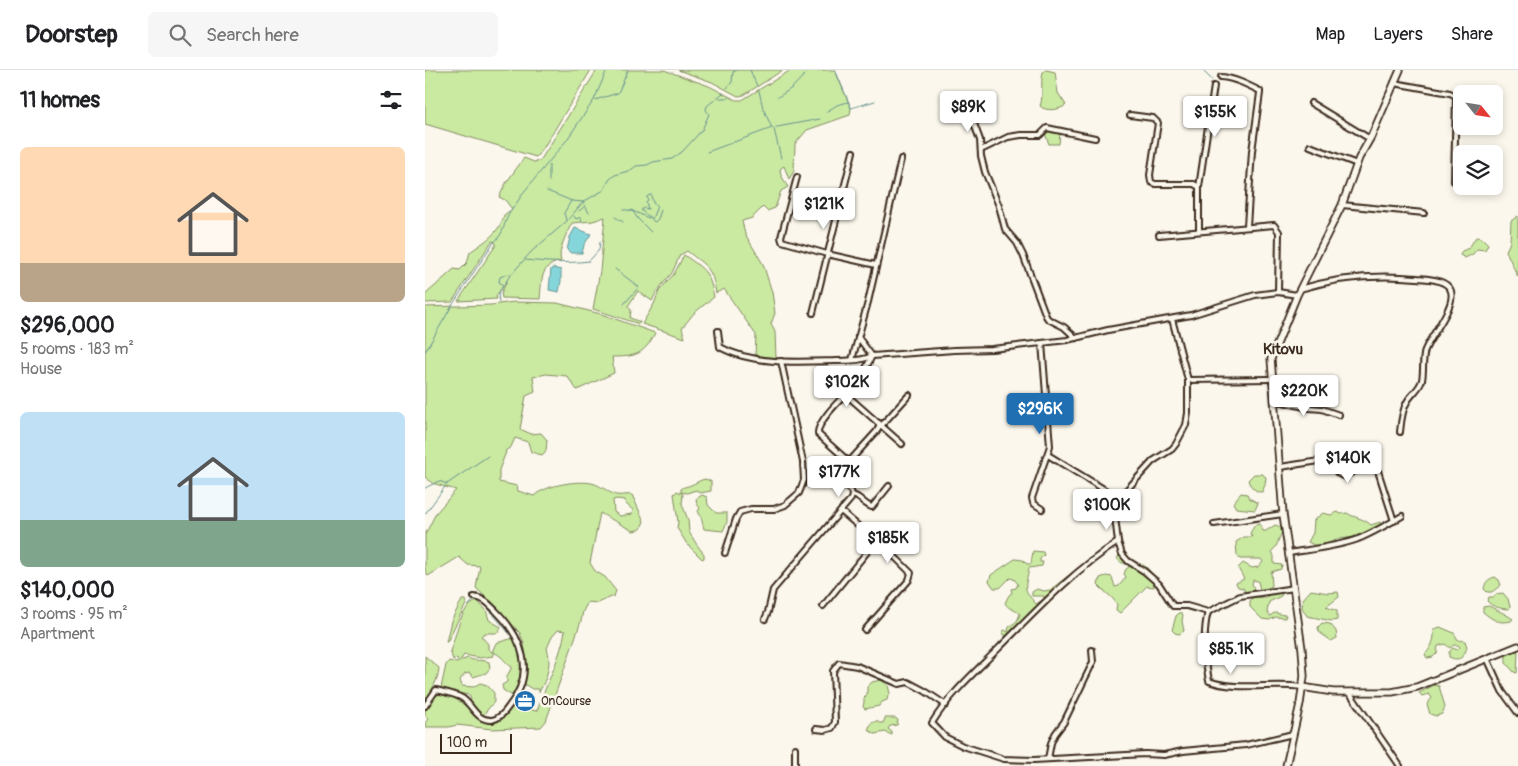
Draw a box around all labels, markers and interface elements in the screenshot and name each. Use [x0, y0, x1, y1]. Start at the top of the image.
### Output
search box [148, 12, 498, 57]
text: Doorstep [25, 20, 118, 49]
icon: search [166, 21, 194, 49]
text: Search here [206, 23, 299, 47]
text: Map [1316, 23, 1345, 46]
text: Layers [1373, 23, 1423, 46]
text: Share [1451, 23, 1493, 46]
north arrow [1453, 85, 1503, 135]
map controls [1453, 85, 1503, 195]
icon: filters [377, 86, 405, 114]
text: 11 homes [20, 87, 100, 114]
pin: $89K [938, 90, 998, 133]
pin: $155K [1180, 96, 1250, 138]
text: $89K [951, 97, 985, 117]
text: $155K [1194, 102, 1236, 122]
button: layers [1453, 145, 1503, 195]
icon: home [168, 179, 258, 269]
pin: $121K [789, 188, 859, 230]
text: $121K [804, 194, 844, 214]
text: $296,000 [20, 312, 115, 339]
text: 5 rooms · 183 m² [20, 339, 134, 359]
district label: Kitovu [1263, 340, 1304, 359]
text: House [20, 359, 62, 379]
pin: $102K [812, 366, 882, 408]
text: $102K [825, 372, 869, 392]
pin: $220K [1269, 374, 1339, 417]
text: $220K [1280, 381, 1328, 401]
pin: $296K [1005, 392, 1075, 435]
text: $296K [1018, 399, 1062, 419]
pin: $140K [1313, 442, 1383, 484]
icon: home [168, 444, 258, 534]
text: $140K [1326, 448, 1370, 468]
pin: $177K [804, 456, 874, 498]
text: $177K [818, 462, 860, 482]
pin: $100K [1072, 488, 1142, 531]
text: $100K [1084, 495, 1130, 515]
pin: $185K [853, 522, 923, 564]
text: $185K [867, 528, 909, 548]
text: $140,000 [20, 577, 114, 604]
text: 3 rooms · 95 m² [20, 604, 128, 624]
text: Apartment [20, 624, 95, 644]
pin: $85.1K [1190, 632, 1272, 675]
text: $85.1K [1209, 639, 1253, 659]
office icon: OnCourse [513, 689, 537, 713]
place label: OnCourse [541, 694, 591, 709]
scale bar [440, 731, 513, 754]
text: 100 m [447, 734, 487, 751]

